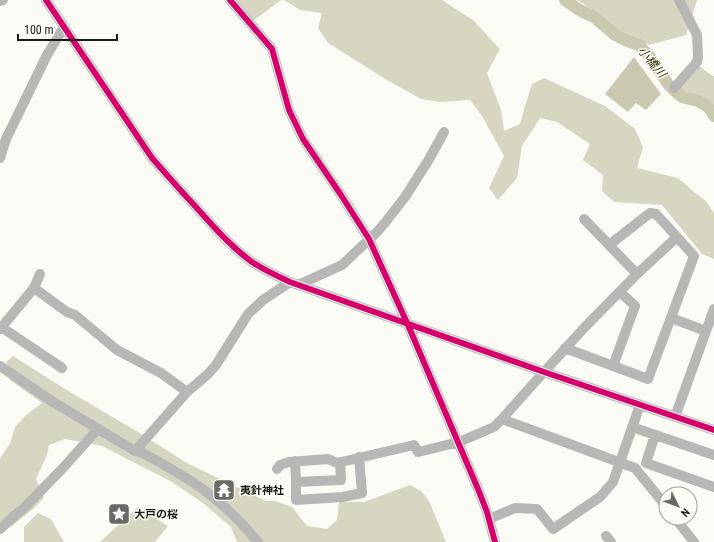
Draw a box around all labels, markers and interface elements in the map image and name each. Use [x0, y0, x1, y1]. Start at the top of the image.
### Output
scale bar [18, 16, 117, 42]
text: 100 m [24, 23, 54, 37]
water label: 小橋川 [635, 44, 670, 82]
temple icon: 夷針神社 [211, 477, 237, 503]
place label: 夷針神社 [240, 484, 284, 497]
north arrow [658, 486, 698, 526]
place icon: 大戸の桜 [106, 501, 132, 527]
text: N [678, 505, 692, 519]
place label: 大戸の桜 [134, 508, 178, 521]

